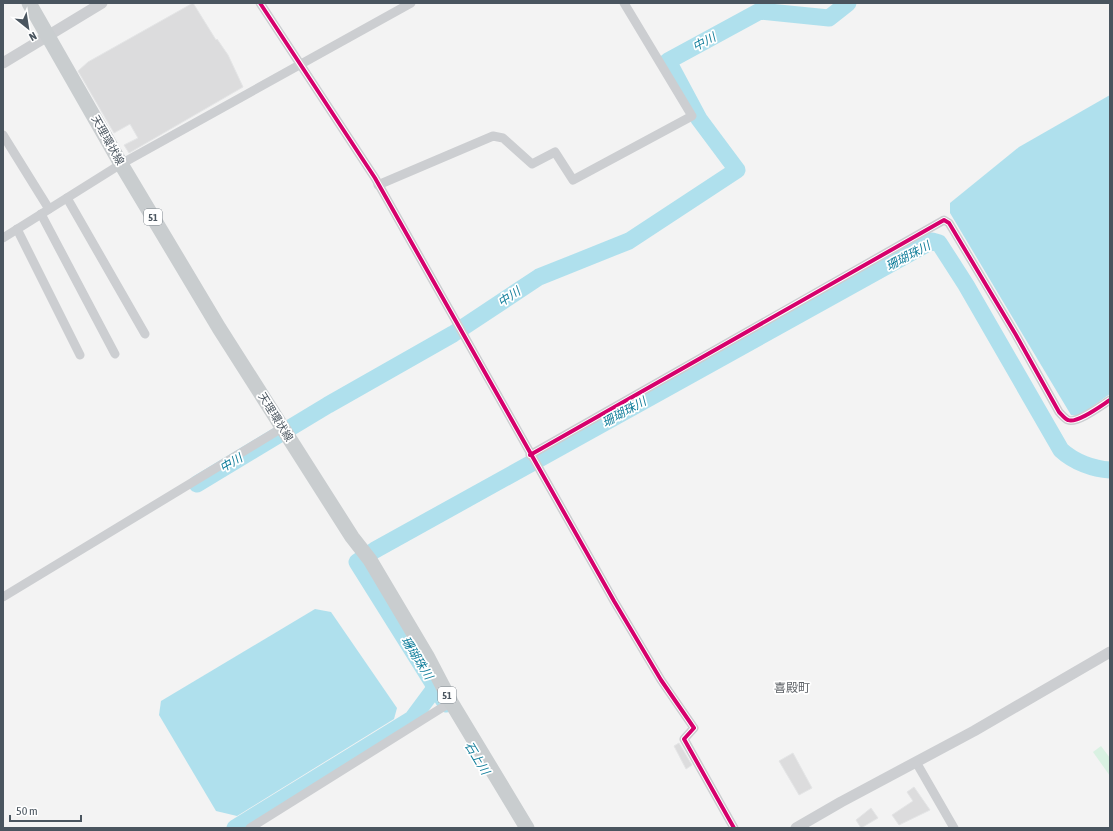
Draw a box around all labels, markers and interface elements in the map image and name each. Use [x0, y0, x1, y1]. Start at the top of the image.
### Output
north arrow [8, 8, 48, 48]
water label: 中川 [690, 29, 720, 54]
text: N [27, 30, 39, 43]
street label: 天理環状線 [89, 113, 127, 167]
road number: 51 [144, 209, 162, 225]
water label: 珊瑚珠川 [884, 238, 934, 273]
water label: 中川 [495, 283, 525, 310]
street label: 天理環状線 [256, 390, 296, 444]
water label: 珊瑚珠川 [600, 393, 650, 430]
water label: 中川 [217, 450, 247, 475]
water label: 珊瑚珠川 [398, 634, 437, 684]
district label: 喜殿町 [774, 681, 810, 695]
road number: 51 [438, 687, 456, 703]
water label: 石上川 [462, 739, 493, 779]
scale bar [10, 797, 81, 823]
text: 50 m [16, 804, 38, 818]

